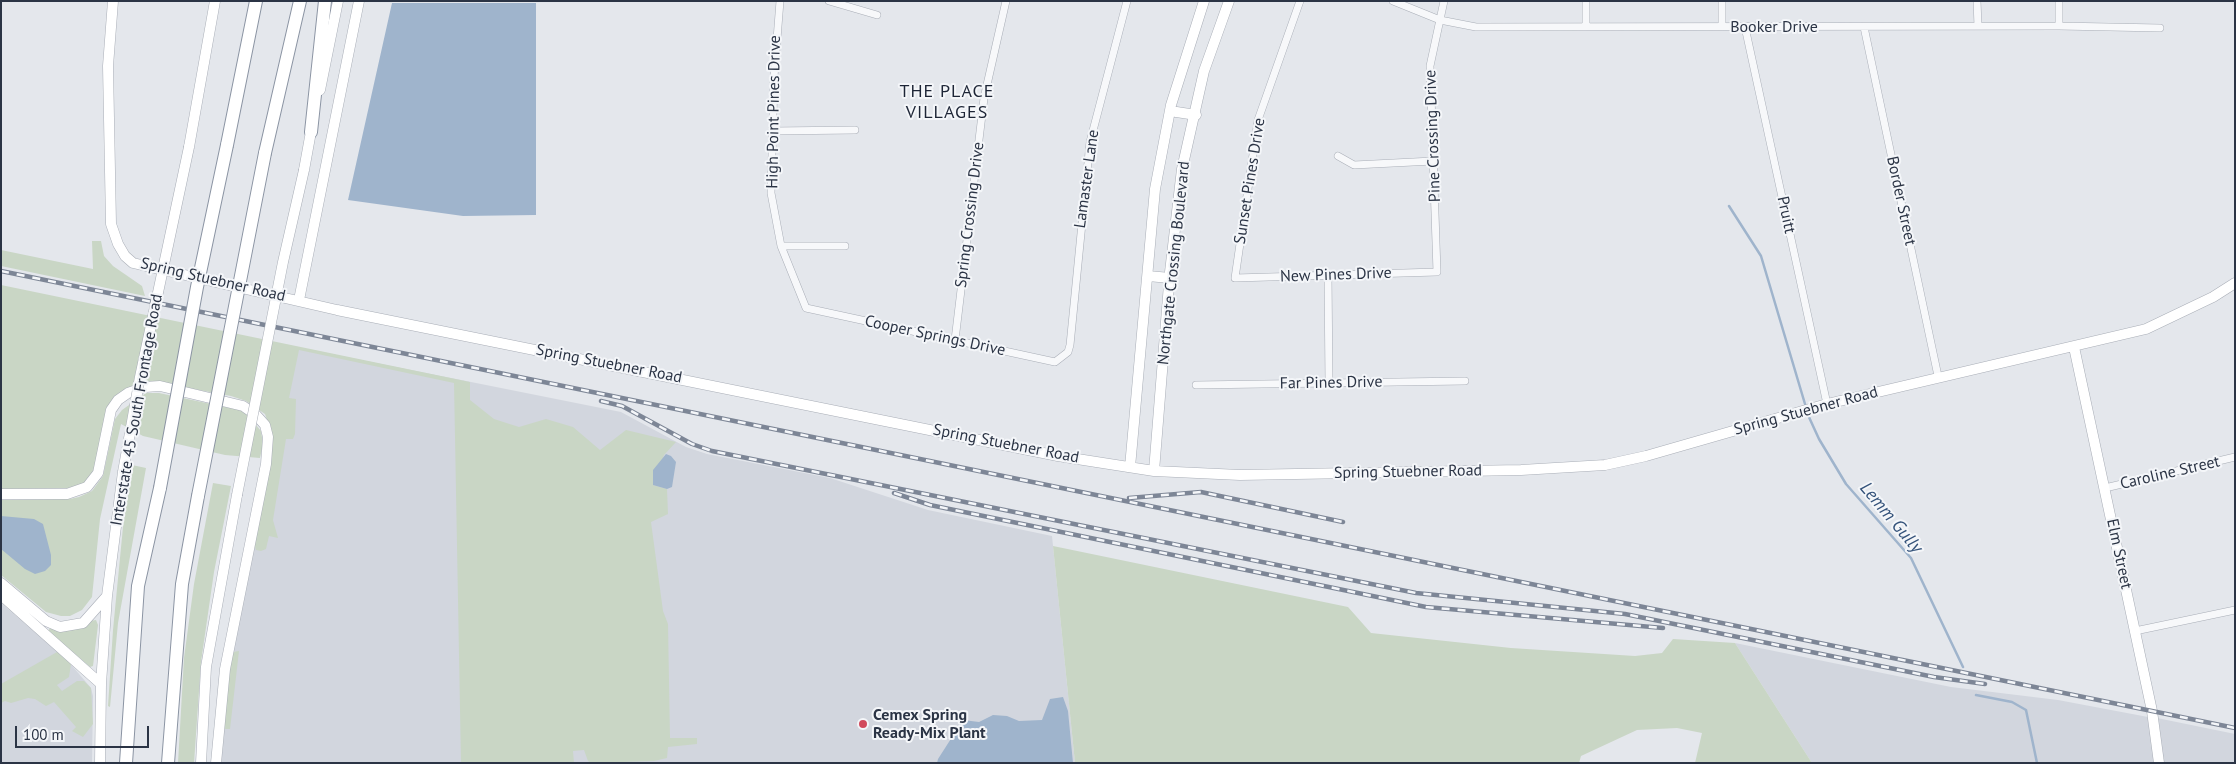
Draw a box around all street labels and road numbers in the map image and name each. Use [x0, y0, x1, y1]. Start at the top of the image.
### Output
street label: Booker Drive [1730, 17, 1818, 37]
street label: High Point Pines Drive [763, 35, 785, 189]
street label: Pine Crossing Drive [1421, 69, 1445, 203]
street label: Sunset Pines Drive [1231, 117, 1269, 245]
street label: Lamaster Lane [1071, 128, 1103, 230]
street label: Spring Crossing Drive [952, 141, 988, 289]
street label: Border Street [1882, 155, 1920, 247]
street label: Northgate Crossing Boulevard [1154, 160, 1194, 366]
street label: Pruitt [1773, 195, 1799, 235]
street label: Spring Stuebner Road [139, 254, 287, 306]
street label: New Pines Drive [1280, 263, 1392, 287]
street label: Interstate 45 South Frontage Road [107, 293, 167, 527]
street label: Cooper Springs Drive [863, 312, 1007, 360]
street label: Spring Stuebner Road [534, 340, 684, 388]
street label: Far Pines Drive [1279, 373, 1383, 393]
street label: Spring Stuebner Road [1732, 383, 1880, 439]
street label: Spring Stuebner Road [931, 420, 1081, 468]
street label: Caroline Street [2118, 452, 2222, 494]
street label: Spring Stuebner Road [1334, 461, 1482, 483]
street label: Elm Street [2102, 517, 2136, 591]

